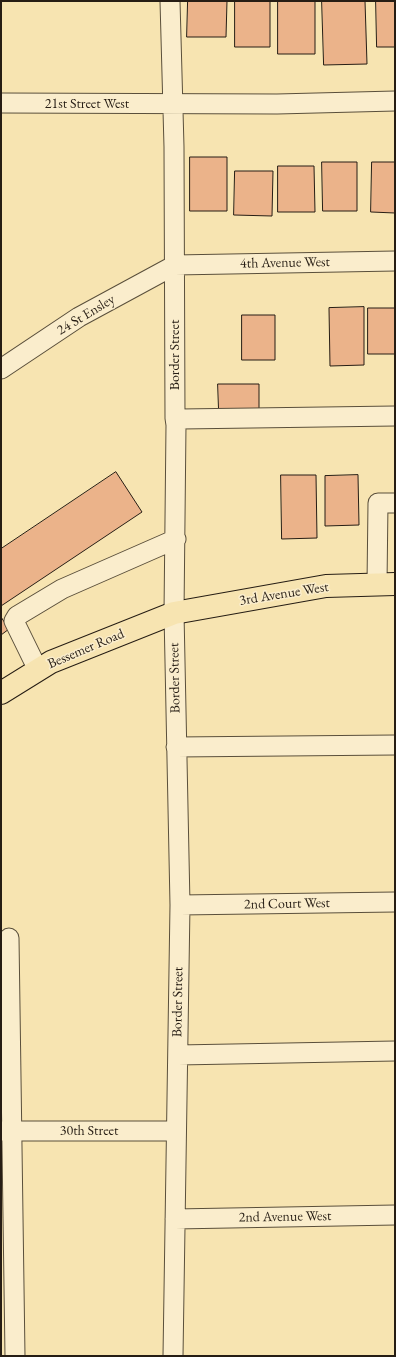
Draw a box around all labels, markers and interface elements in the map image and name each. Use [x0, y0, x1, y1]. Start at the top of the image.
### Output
street label: 21st Street West [45, 96, 129, 112]
street label: 4th Avenue West [240, 254, 330, 272]
street label: 24 St Ensley [54, 291, 118, 339]
street label: Border Street [167, 320, 183, 390]
street label: 3rd Avenue West [238, 579, 330, 609]
street label: Bessemer Road [45, 625, 127, 673]
street label: Border Street [166, 643, 184, 713]
street label: 2nd Court West [244, 895, 330, 913]
street label: Border Street [169, 967, 187, 1037]
street label: 30th Street [60, 1123, 118, 1139]
street label: 2nd Avenue West [238, 1208, 332, 1226]

